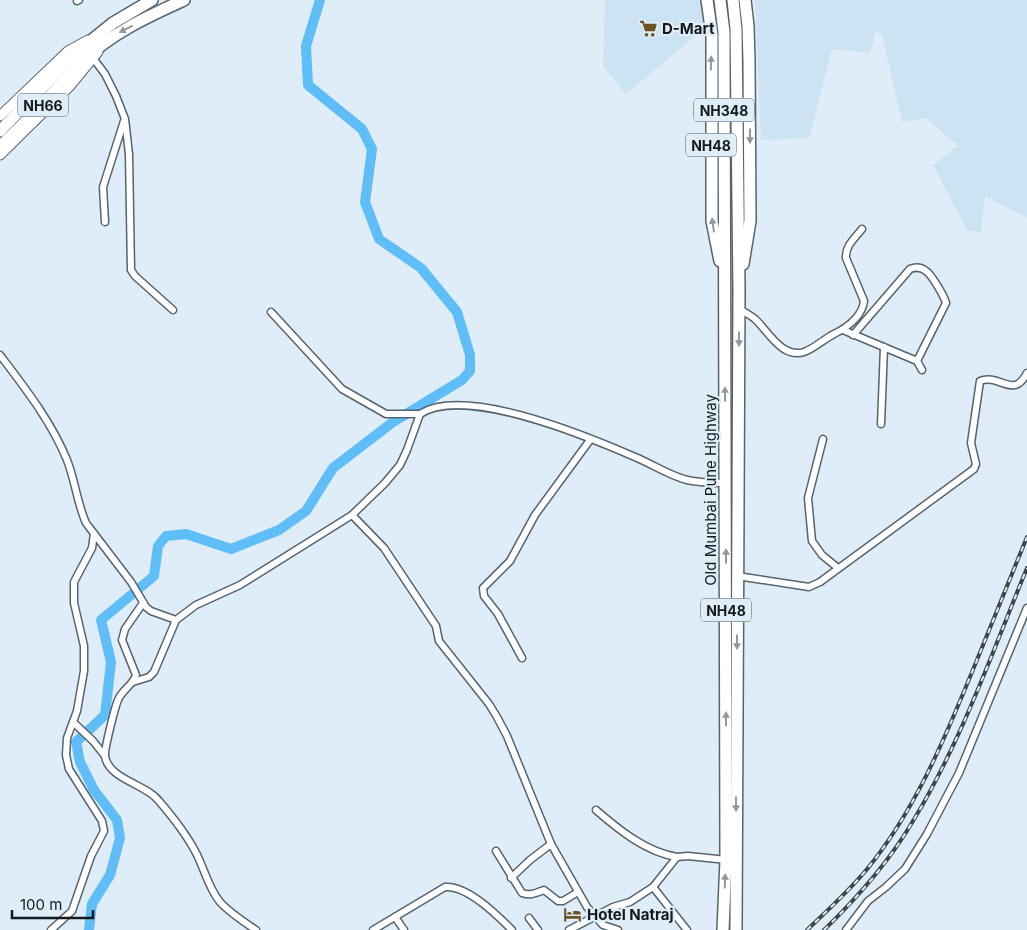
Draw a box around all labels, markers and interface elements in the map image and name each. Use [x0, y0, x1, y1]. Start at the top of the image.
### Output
supermarket icon: D-Mart [638, 18, 658, 38]
place label: D-Mart [662, 19, 715, 38]
one-way arrow [118, 25, 133, 33]
one-way arrow [707, 54, 715, 70]
road number: NH66 [18, 94, 68, 116]
road number: NH348 [694, 98, 754, 122]
one-way arrow [746, 128, 754, 144]
road number: NH48 [686, 134, 736, 156]
one-way arrow [709, 217, 717, 233]
one-way arrow [734, 331, 742, 347]
one-way arrow [721, 386, 729, 402]
street label: Old Mumbai Pune Highway [701, 394, 720, 586]
one-way arrow [722, 548, 730, 564]
road number: NH48 [701, 598, 751, 622]
one-way arrow [733, 634, 741, 650]
one-way arrow [722, 711, 730, 727]
one-way arrow [732, 796, 740, 812]
one-way arrow [721, 873, 729, 889]
scale bar [12, 888, 94, 920]
text: 100 m [20, 895, 62, 914]
hotel icon: Hotel Natraj [563, 904, 583, 924]
place label: Hotel Natraj [587, 905, 674, 924]

